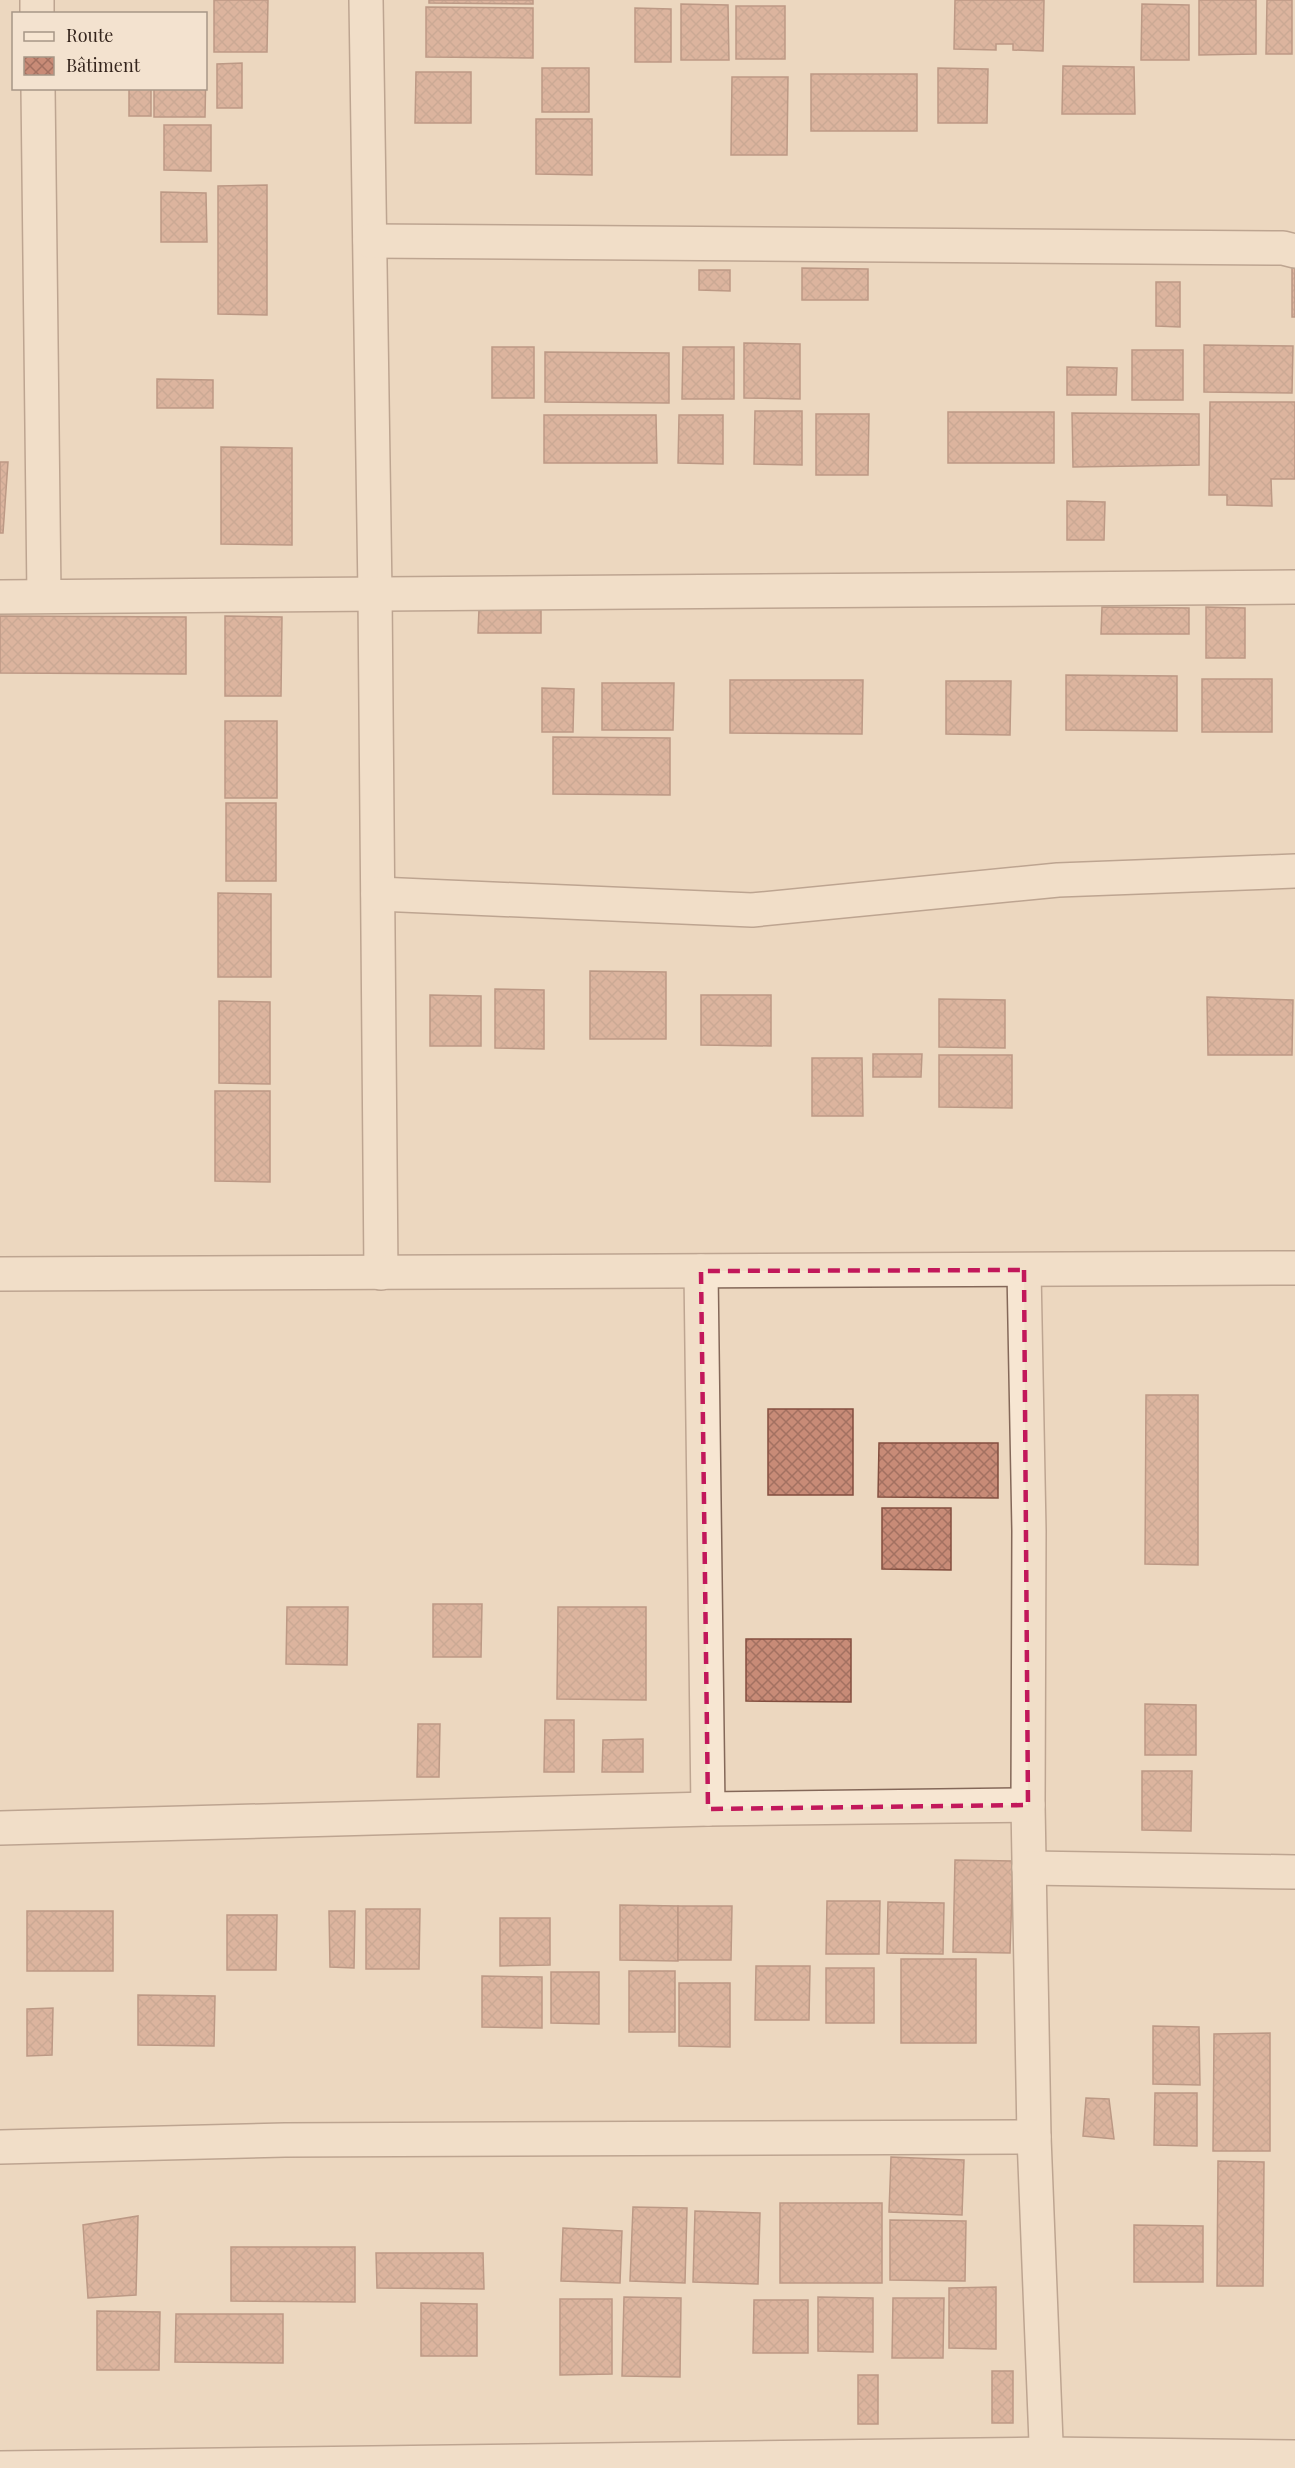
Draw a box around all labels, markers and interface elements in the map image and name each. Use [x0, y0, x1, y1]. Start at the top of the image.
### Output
legend [12, 12, 207, 90]
text: Route [66, 23, 113, 47]
text: Bâtiment [66, 53, 141, 77]

